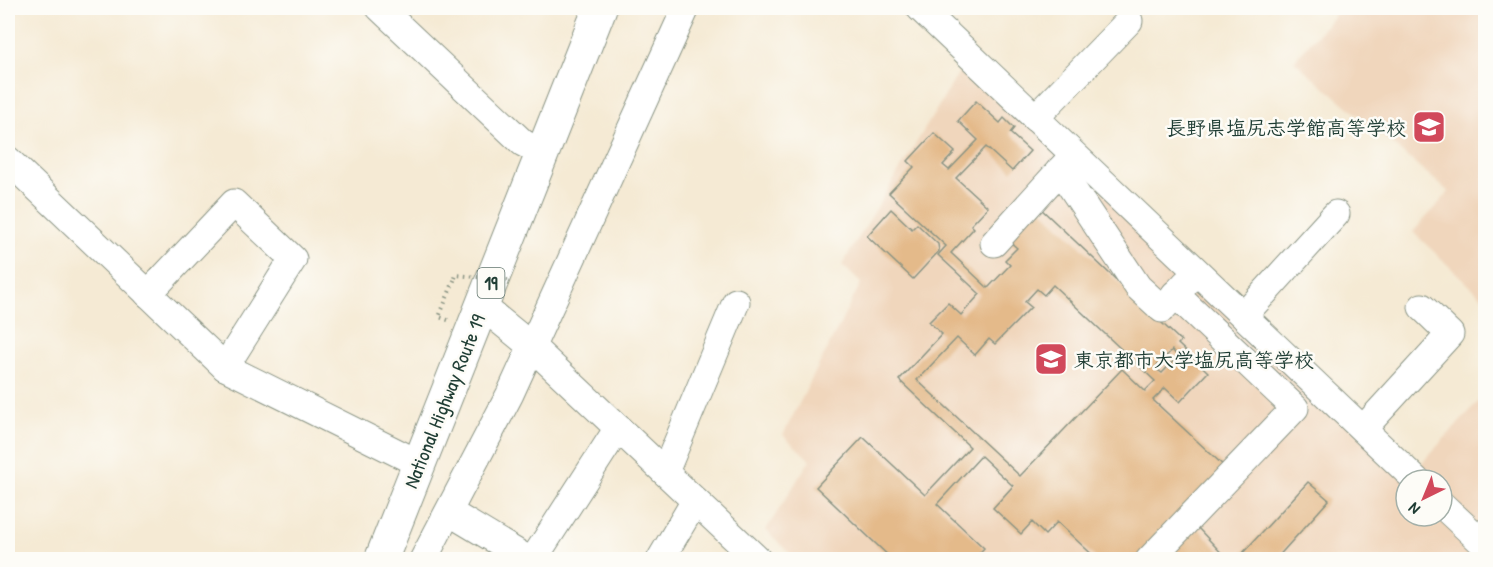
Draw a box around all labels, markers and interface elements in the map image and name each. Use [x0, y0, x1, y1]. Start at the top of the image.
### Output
school or university icon: 長野県塩尻志学館高等学校 [1411, 109, 1447, 145]
place label: 長野県塩尻志学館高等学校 [1166, 114, 1406, 141]
road number: 19 [478, 268, 504, 298]
street label: National Highway Route 19 [397, 310, 491, 492]
school or university icon: 東京都市大学塩尻高等学校 [1033, 341, 1069, 377]
place label: 東京都市大学塩尻高等学校 [1074, 346, 1314, 373]
north arrow [1394, 468, 1454, 528]
text: N [1403, 498, 1424, 520]

